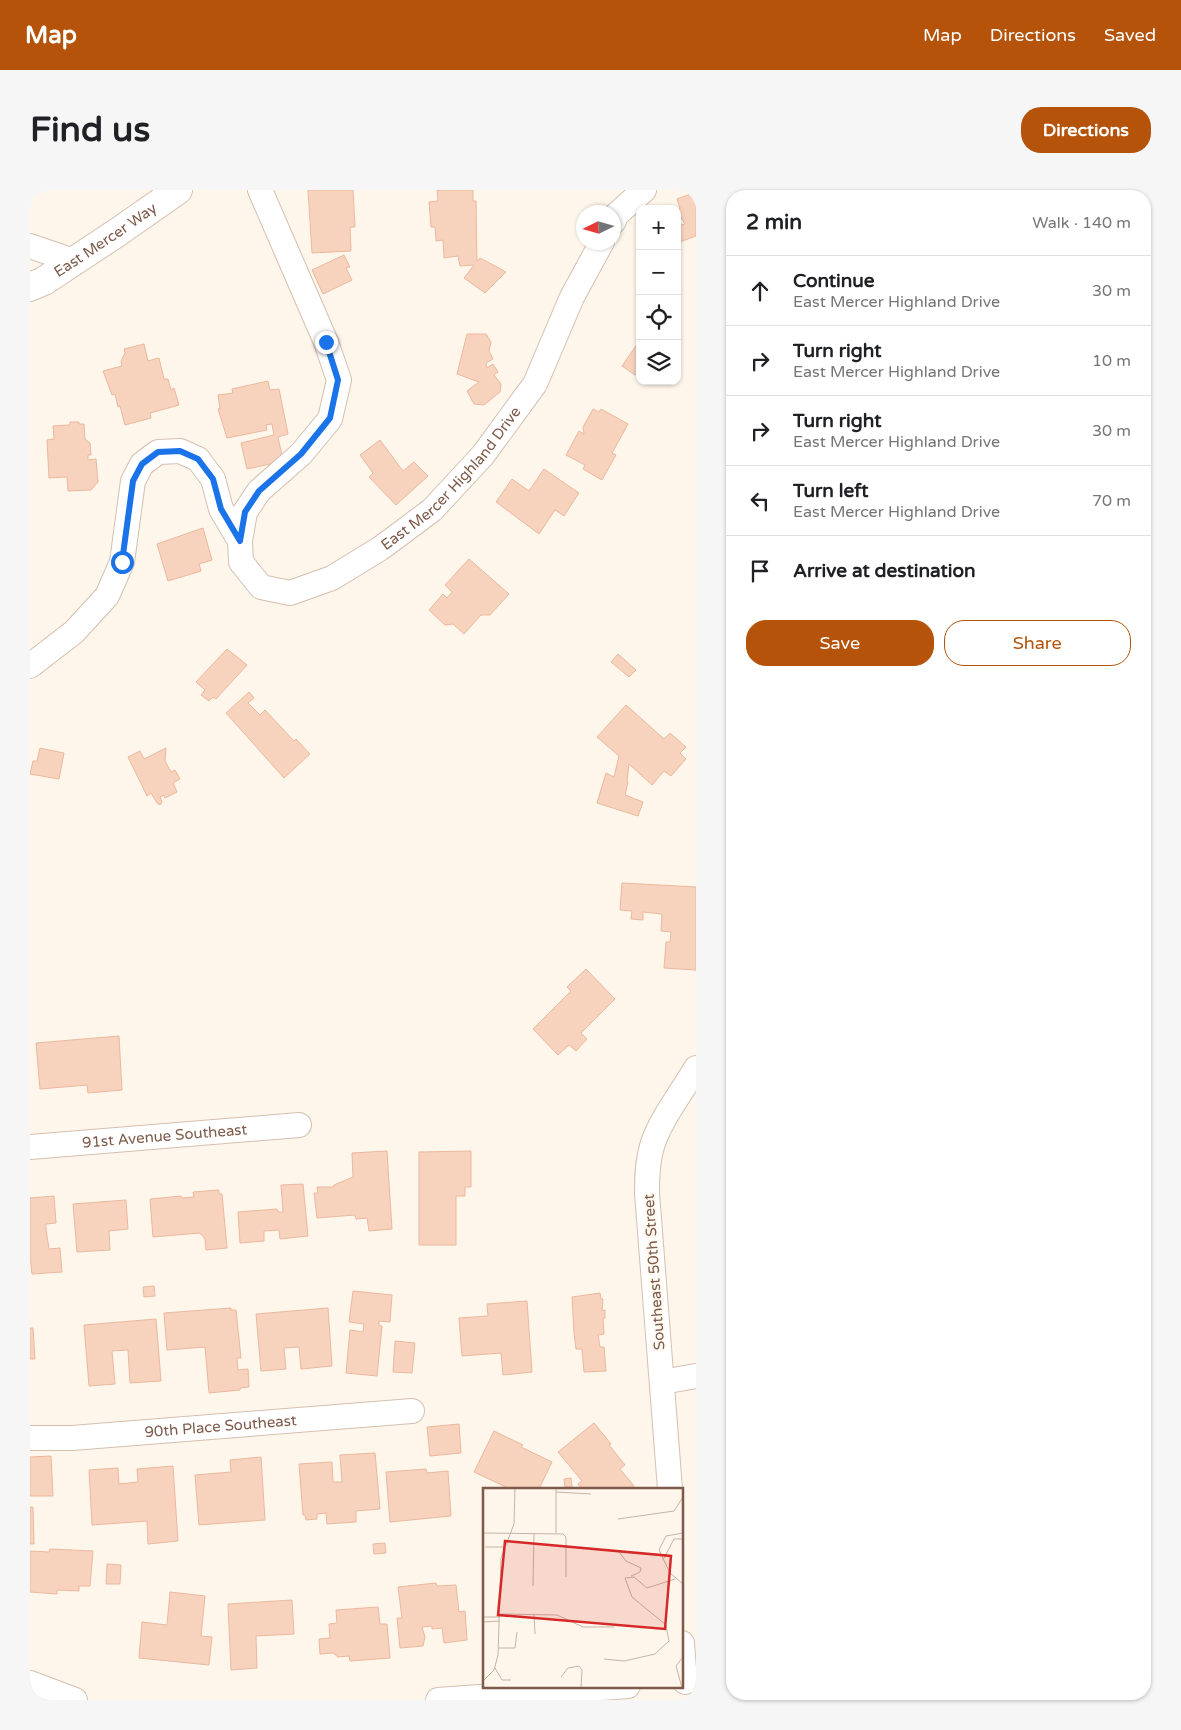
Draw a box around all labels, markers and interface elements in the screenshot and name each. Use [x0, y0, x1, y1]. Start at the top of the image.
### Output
text: Map [25, 21, 77, 50]
text: Map [923, 24, 962, 46]
text: Directions [990, 24, 1076, 46]
text: Saved [1104, 24, 1156, 46]
button: Directions [1021, 107, 1151, 153]
text: Find us [30, 109, 150, 151]
street label: East Mercer Way [50, 199, 160, 281]
north arrow [576, 205, 621, 250]
map controls [636, 205, 681, 385]
button: + [636, 205, 681, 250]
text: 2 min [746, 210, 802, 235]
text: Walk · 140 m [1032, 213, 1131, 233]
button: − [636, 250, 681, 295]
text: Continue [793, 270, 875, 292]
icon: ahead [746, 277, 774, 305]
text: 30 m [1092, 281, 1131, 301]
text: East Mercer Highland Drive [793, 292, 1000, 312]
button: locate [636, 295, 681, 340]
route end [315, 331, 338, 354]
button: layers [636, 340, 681, 385]
text: Turn right [793, 340, 881, 362]
icon: right [746, 347, 774, 375]
text: 10 m [1092, 351, 1131, 371]
text: East Mercer Highland Drive [793, 362, 1000, 382]
street label: East Mercer Highland Drive [377, 403, 524, 554]
text: Turn right [793, 410, 881, 432]
icon: right [746, 417, 774, 445]
text: 30 m [1092, 421, 1131, 441]
text: East Mercer Highland Drive [793, 432, 1000, 452]
text: Turn left [793, 480, 869, 502]
icon: left [746, 487, 774, 515]
text: 70 m [1092, 491, 1131, 511]
text: East Mercer Highland Drive [793, 502, 1000, 522]
route start [111, 551, 134, 574]
icon: arrive [746, 557, 774, 585]
text: Arrive at destination [793, 560, 976, 582]
button: Save [746, 620, 934, 666]
button: Share [944, 620, 1131, 666]
street label: 91st Avenue Southeast [81, 1120, 248, 1152]
street label: Southeast 50th Street [640, 1193, 668, 1351]
street label: 90th Place Southeast [144, 1411, 297, 1441]
inset map [483, 1488, 684, 1688]

